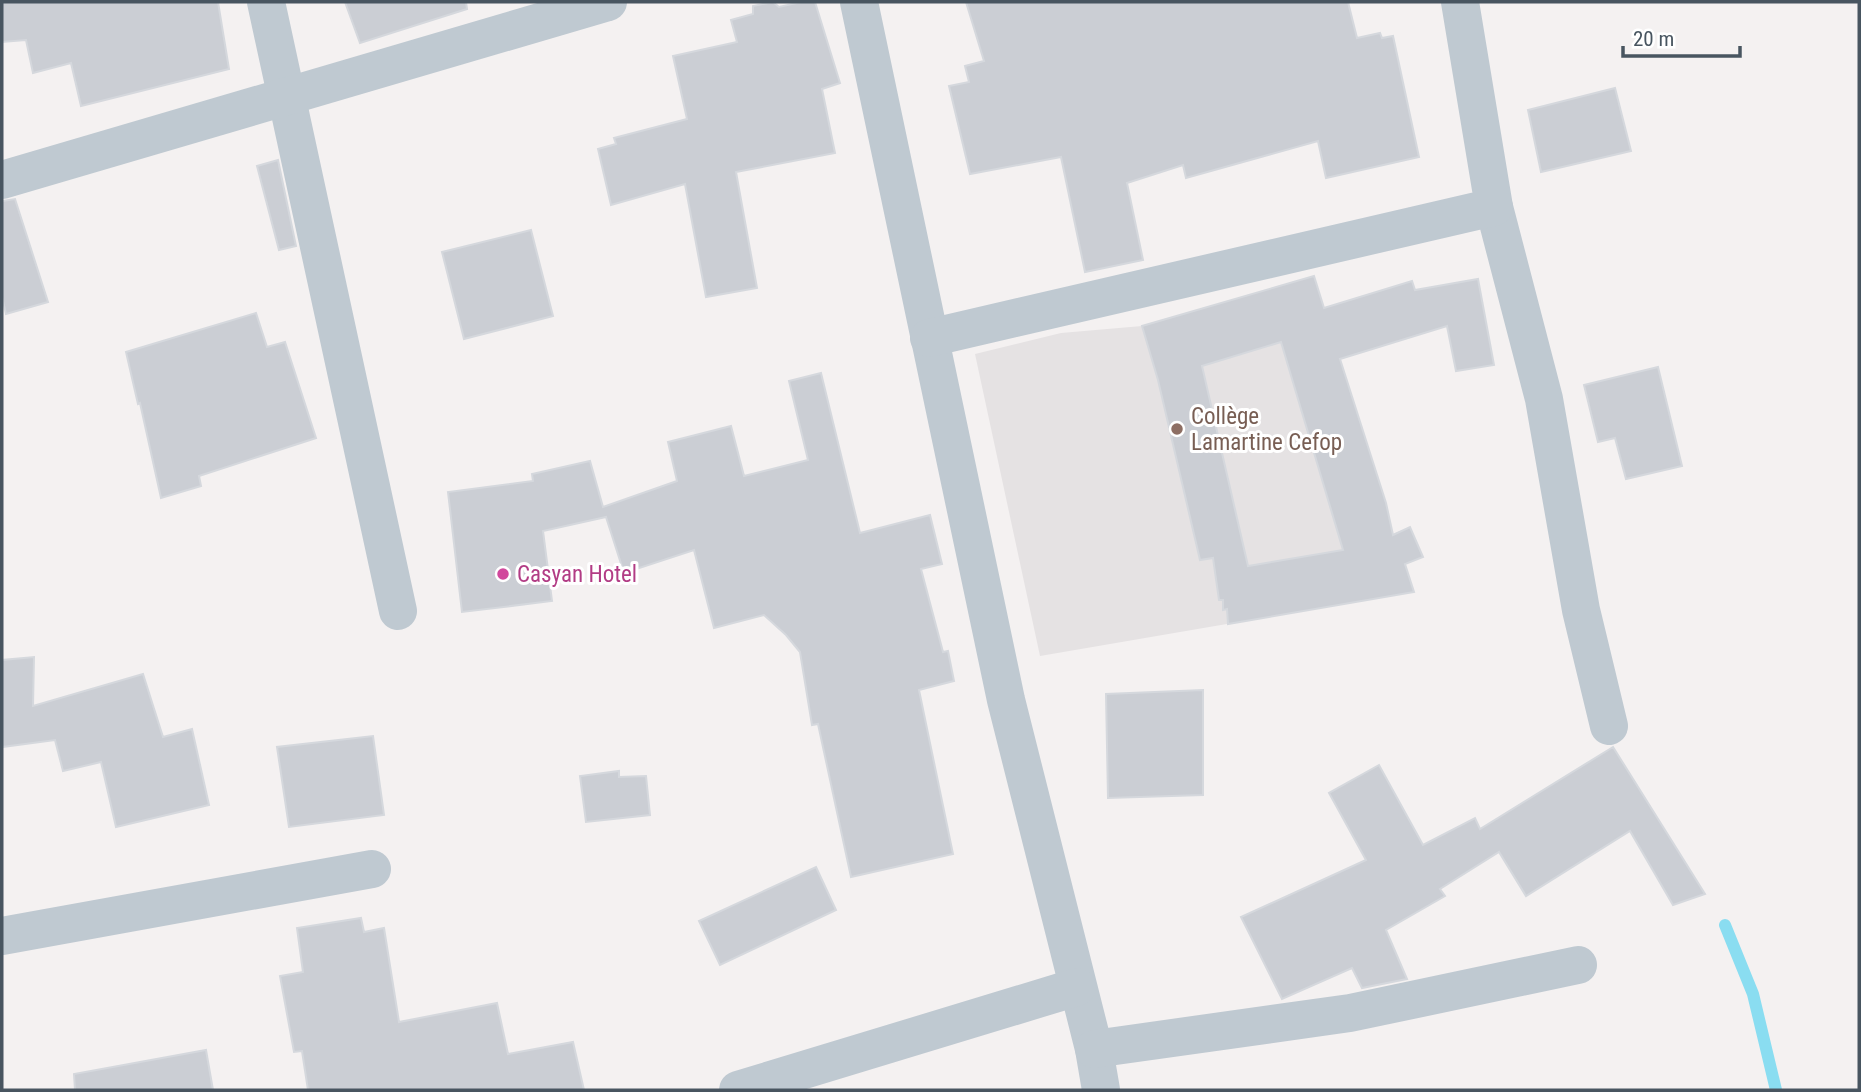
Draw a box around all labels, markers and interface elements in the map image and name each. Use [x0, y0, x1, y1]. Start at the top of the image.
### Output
scale bar [1623, 14, 1740, 58]
text: 20 m [1633, 27, 1674, 51]
place label: Collège Lamartine Cefop [1191, 403, 1342, 456]
marker: Collège Lamartine Cefop [1169, 421, 1185, 437]
place label: Casyan Hotel [517, 561, 637, 588]
marker: Casyan Hotel [495, 566, 511, 582]

